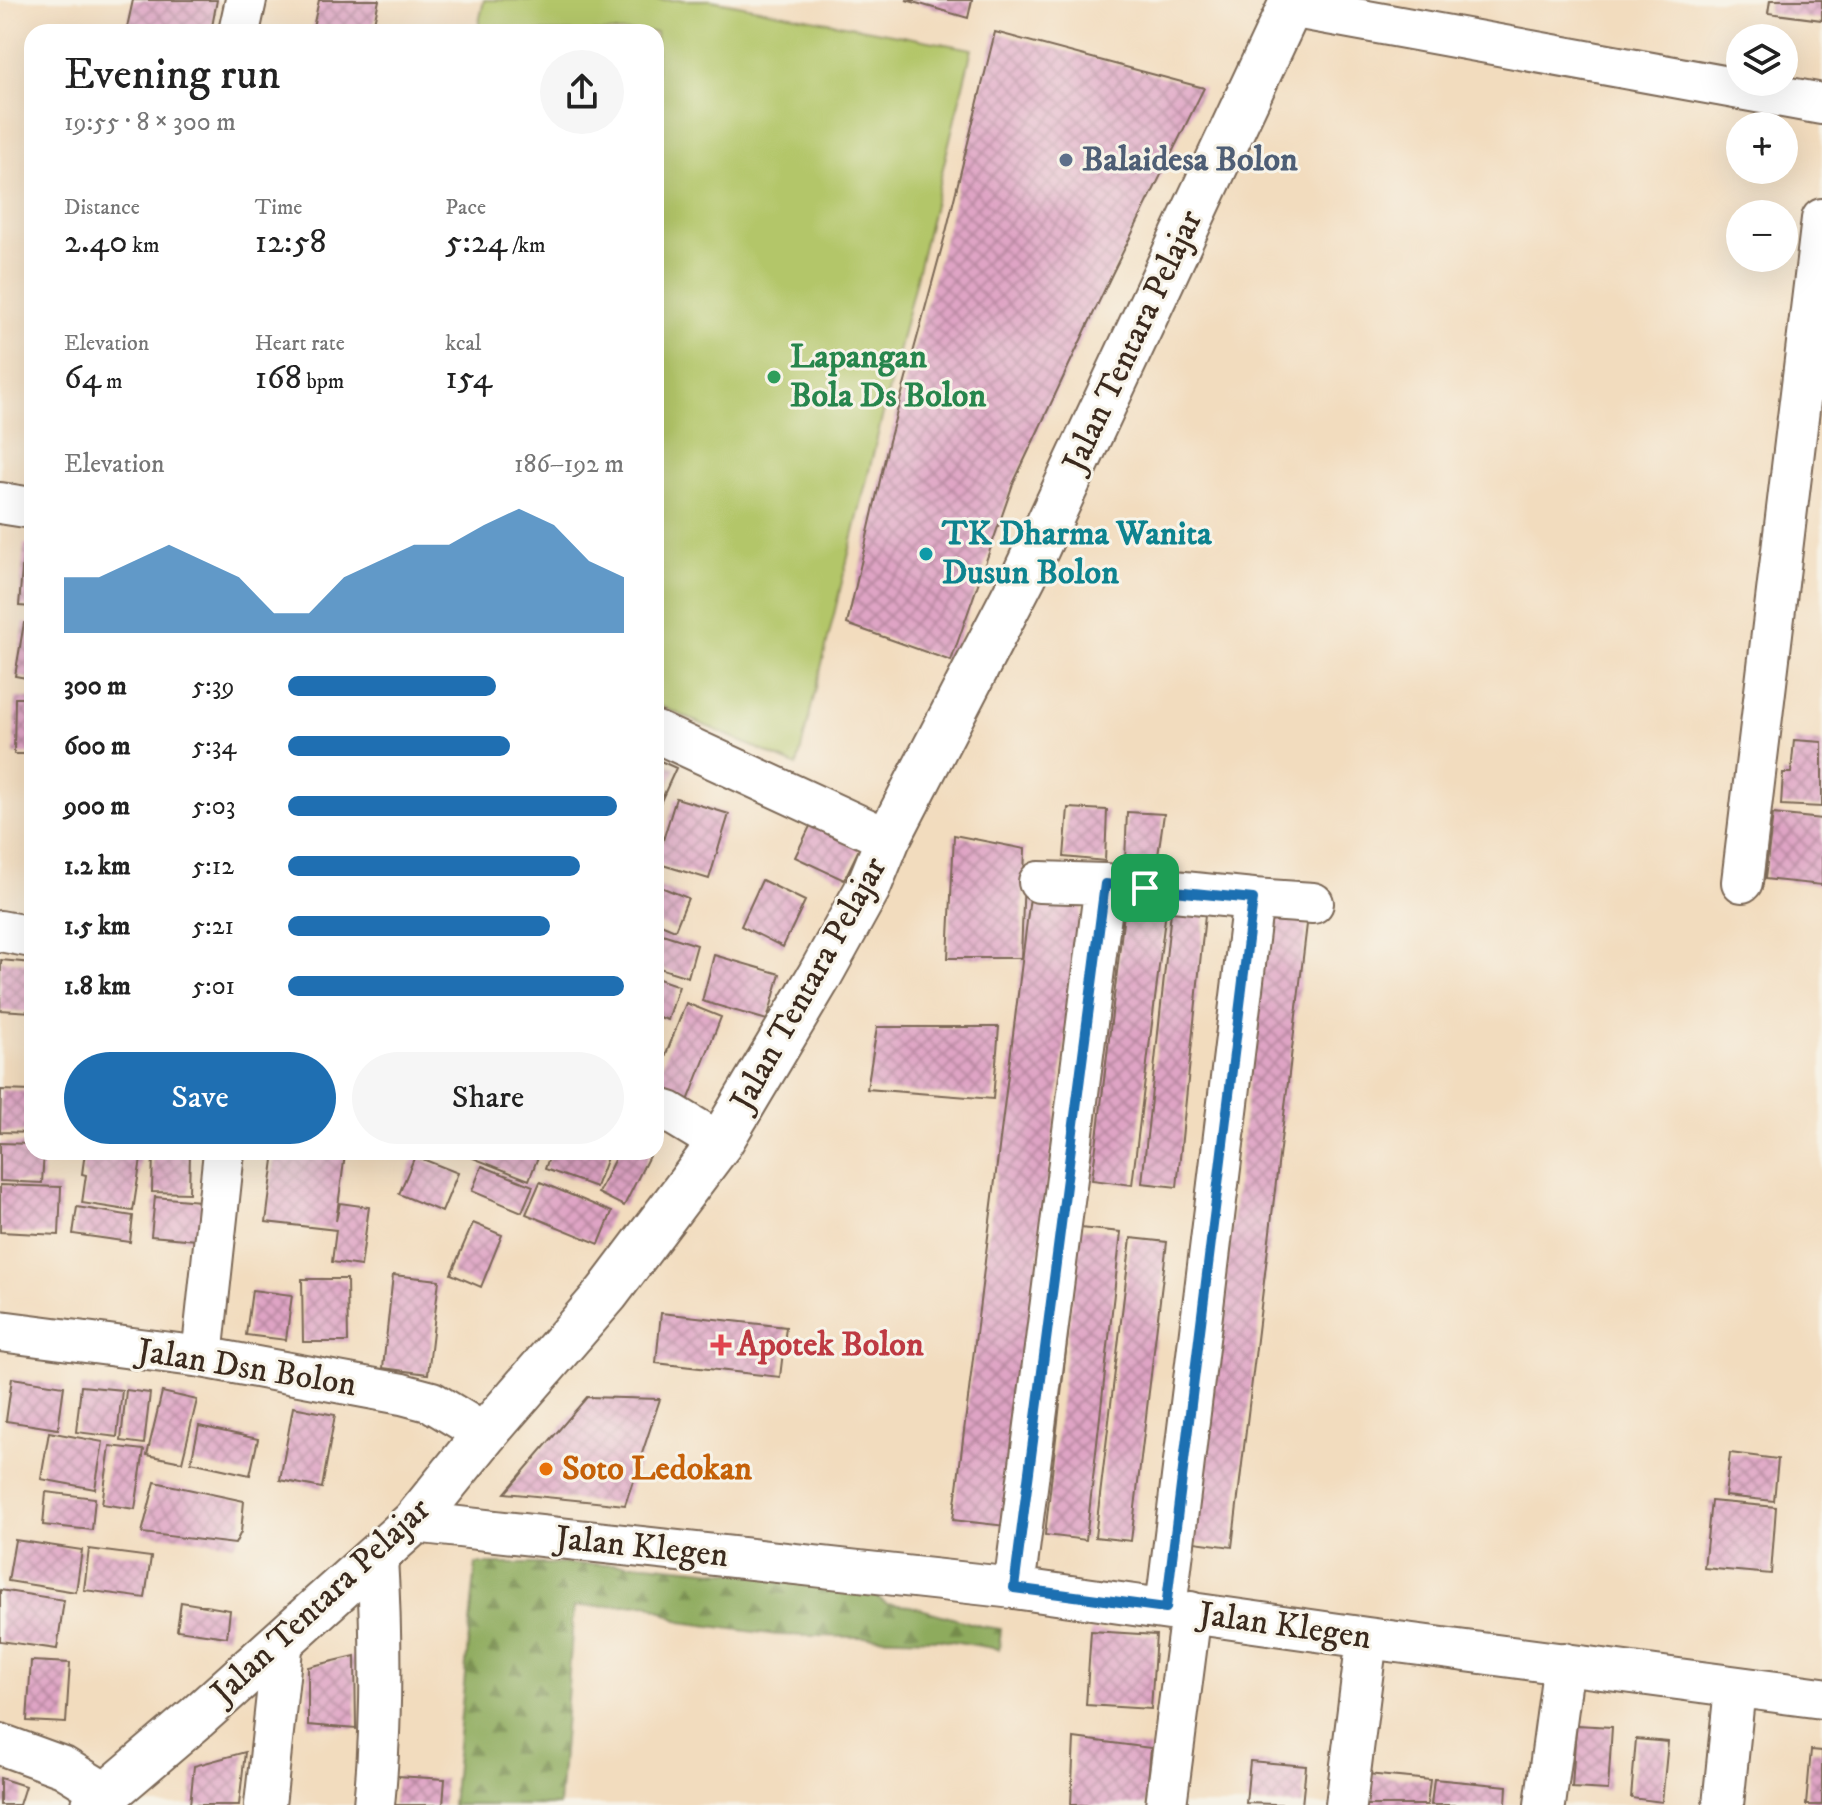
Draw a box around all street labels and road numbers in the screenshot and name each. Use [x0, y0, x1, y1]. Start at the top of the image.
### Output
street label: Jalan Tentara Pelajar [1053, 203, 1212, 481]
street label: Jalan Tentara Pelajar [720, 849, 896, 1121]
street label: Jalan Dsn Bolon [132, 1329, 360, 1406]
street label: Jalan Tentara Pelajar [201, 1489, 439, 1715]
street label: Jalan Klegen [551, 1517, 731, 1577]
street label: Jalan Klegen [1193, 1593, 1374, 1659]

